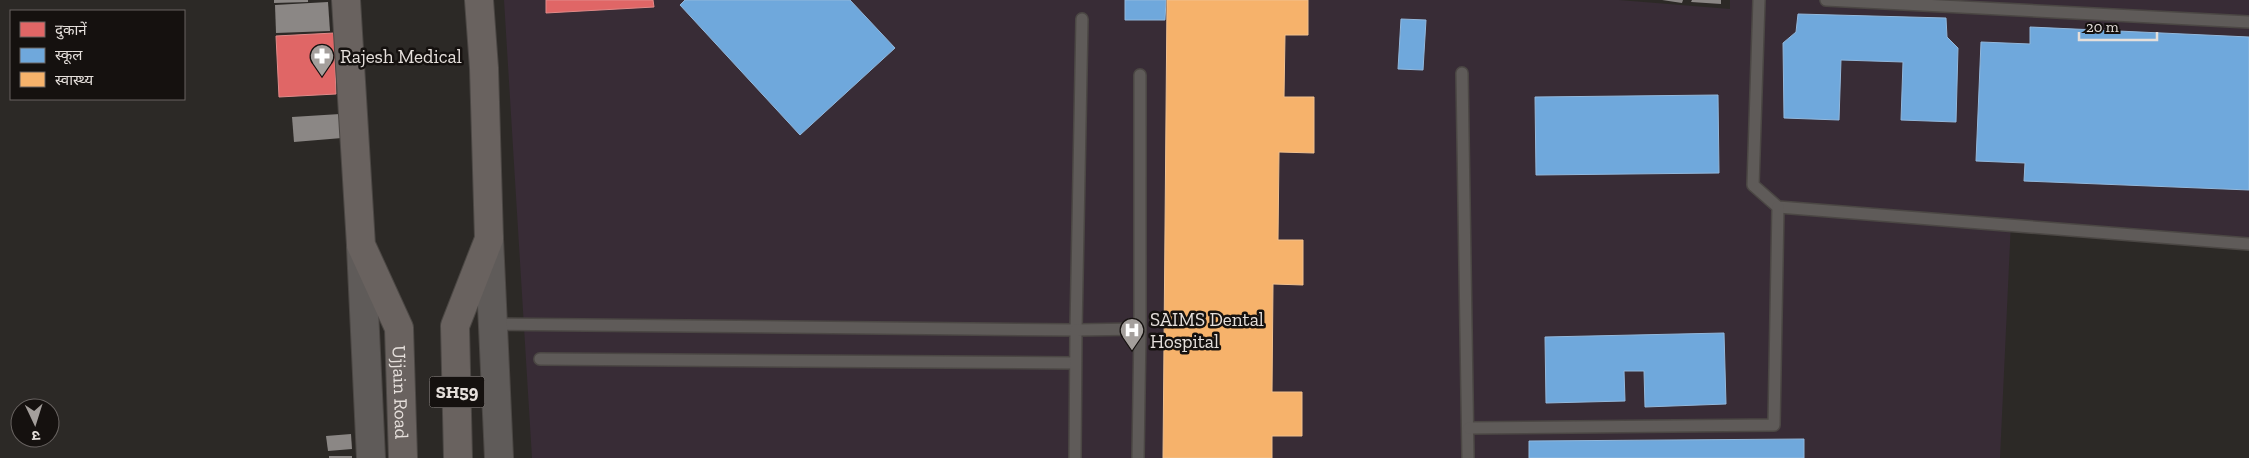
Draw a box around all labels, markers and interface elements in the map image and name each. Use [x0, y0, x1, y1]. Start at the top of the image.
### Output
legend [10, 10, 185, 100]
scale bar [2079, 10, 2156, 42]
text: 20 m [2086, 18, 2119, 36]
text: दुकानें [55, 21, 87, 40]
pharmacy icon: Rajesh Medical [309, 43, 335, 77]
place label: Rajesh Medical [340, 45, 462, 68]
text: स्कूल [55, 46, 83, 65]
text: स्वास्थ्य [55, 71, 93, 89]
place label: SAIMS Dental Hospital [1150, 308, 1264, 353]
hospital icon: SAIMS Dental Hospital [1119, 317, 1145, 351]
street label: Ujjain Road [388, 345, 413, 440]
road number: SH59 [430, 377, 484, 408]
north arrow [10, 398, 60, 448]
text: उ [30, 427, 41, 444]

